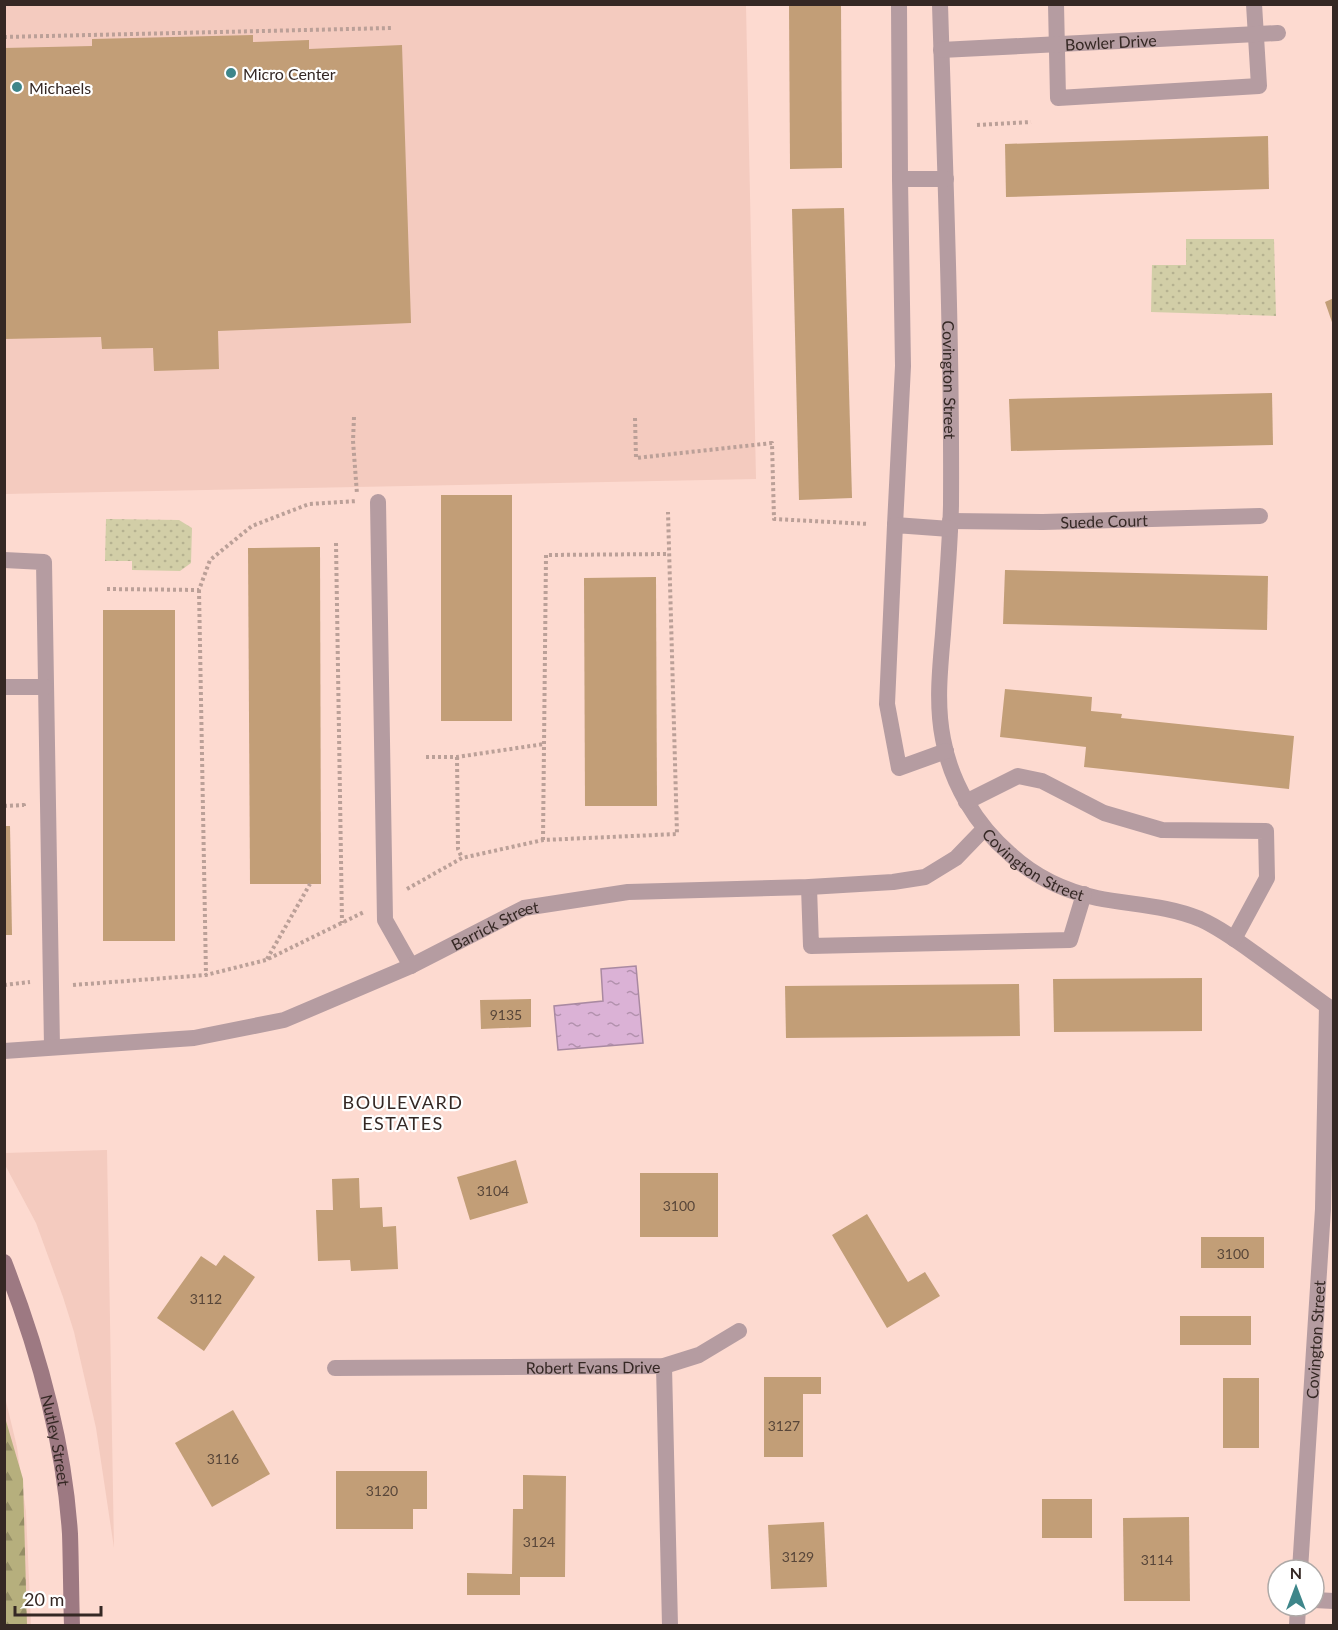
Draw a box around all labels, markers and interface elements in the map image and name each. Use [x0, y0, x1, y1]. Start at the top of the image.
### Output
street label: Bowler Drive [1064, 30, 1157, 53]
place label: Micro Center [243, 64, 336, 83]
marker: Micro Center [224, 66, 238, 80]
place label: Michaels [29, 78, 91, 97]
marker: Michaels [10, 80, 24, 94]
street label: Covington Street [940, 320, 961, 440]
street label: Suede Court [1060, 510, 1148, 531]
street label: Covington Street [979, 824, 1087, 904]
street label: Barrick Street [447, 896, 540, 953]
house number: 9135 [490, 1006, 522, 1023]
district label: BOULEVARD ESTATES [343, 1091, 463, 1134]
house number: 3104 [477, 1182, 509, 1199]
house number: 3100 [663, 1197, 695, 1214]
house number: 3100 [1217, 1245, 1249, 1262]
street label: Covington Street [1301, 1279, 1328, 1399]
house number: 3112 [190, 1290, 222, 1307]
street label: Robert Evans Drive [526, 1357, 660, 1376]
street label: Nutley Street [38, 1392, 75, 1487]
house number: 3127 [768, 1417, 800, 1434]
house number: 3116 [207, 1450, 239, 1467]
house number: 3120 [366, 1482, 398, 1499]
house number: 3124 [523, 1533, 555, 1550]
house number: 3129 [782, 1548, 814, 1565]
house number: 3114 [1141, 1551, 1173, 1568]
north arrow [1266, 1558, 1326, 1618]
text: N [1290, 1563, 1302, 1582]
scale bar [15, 1579, 100, 1617]
text: 20 m [24, 1588, 64, 1610]

